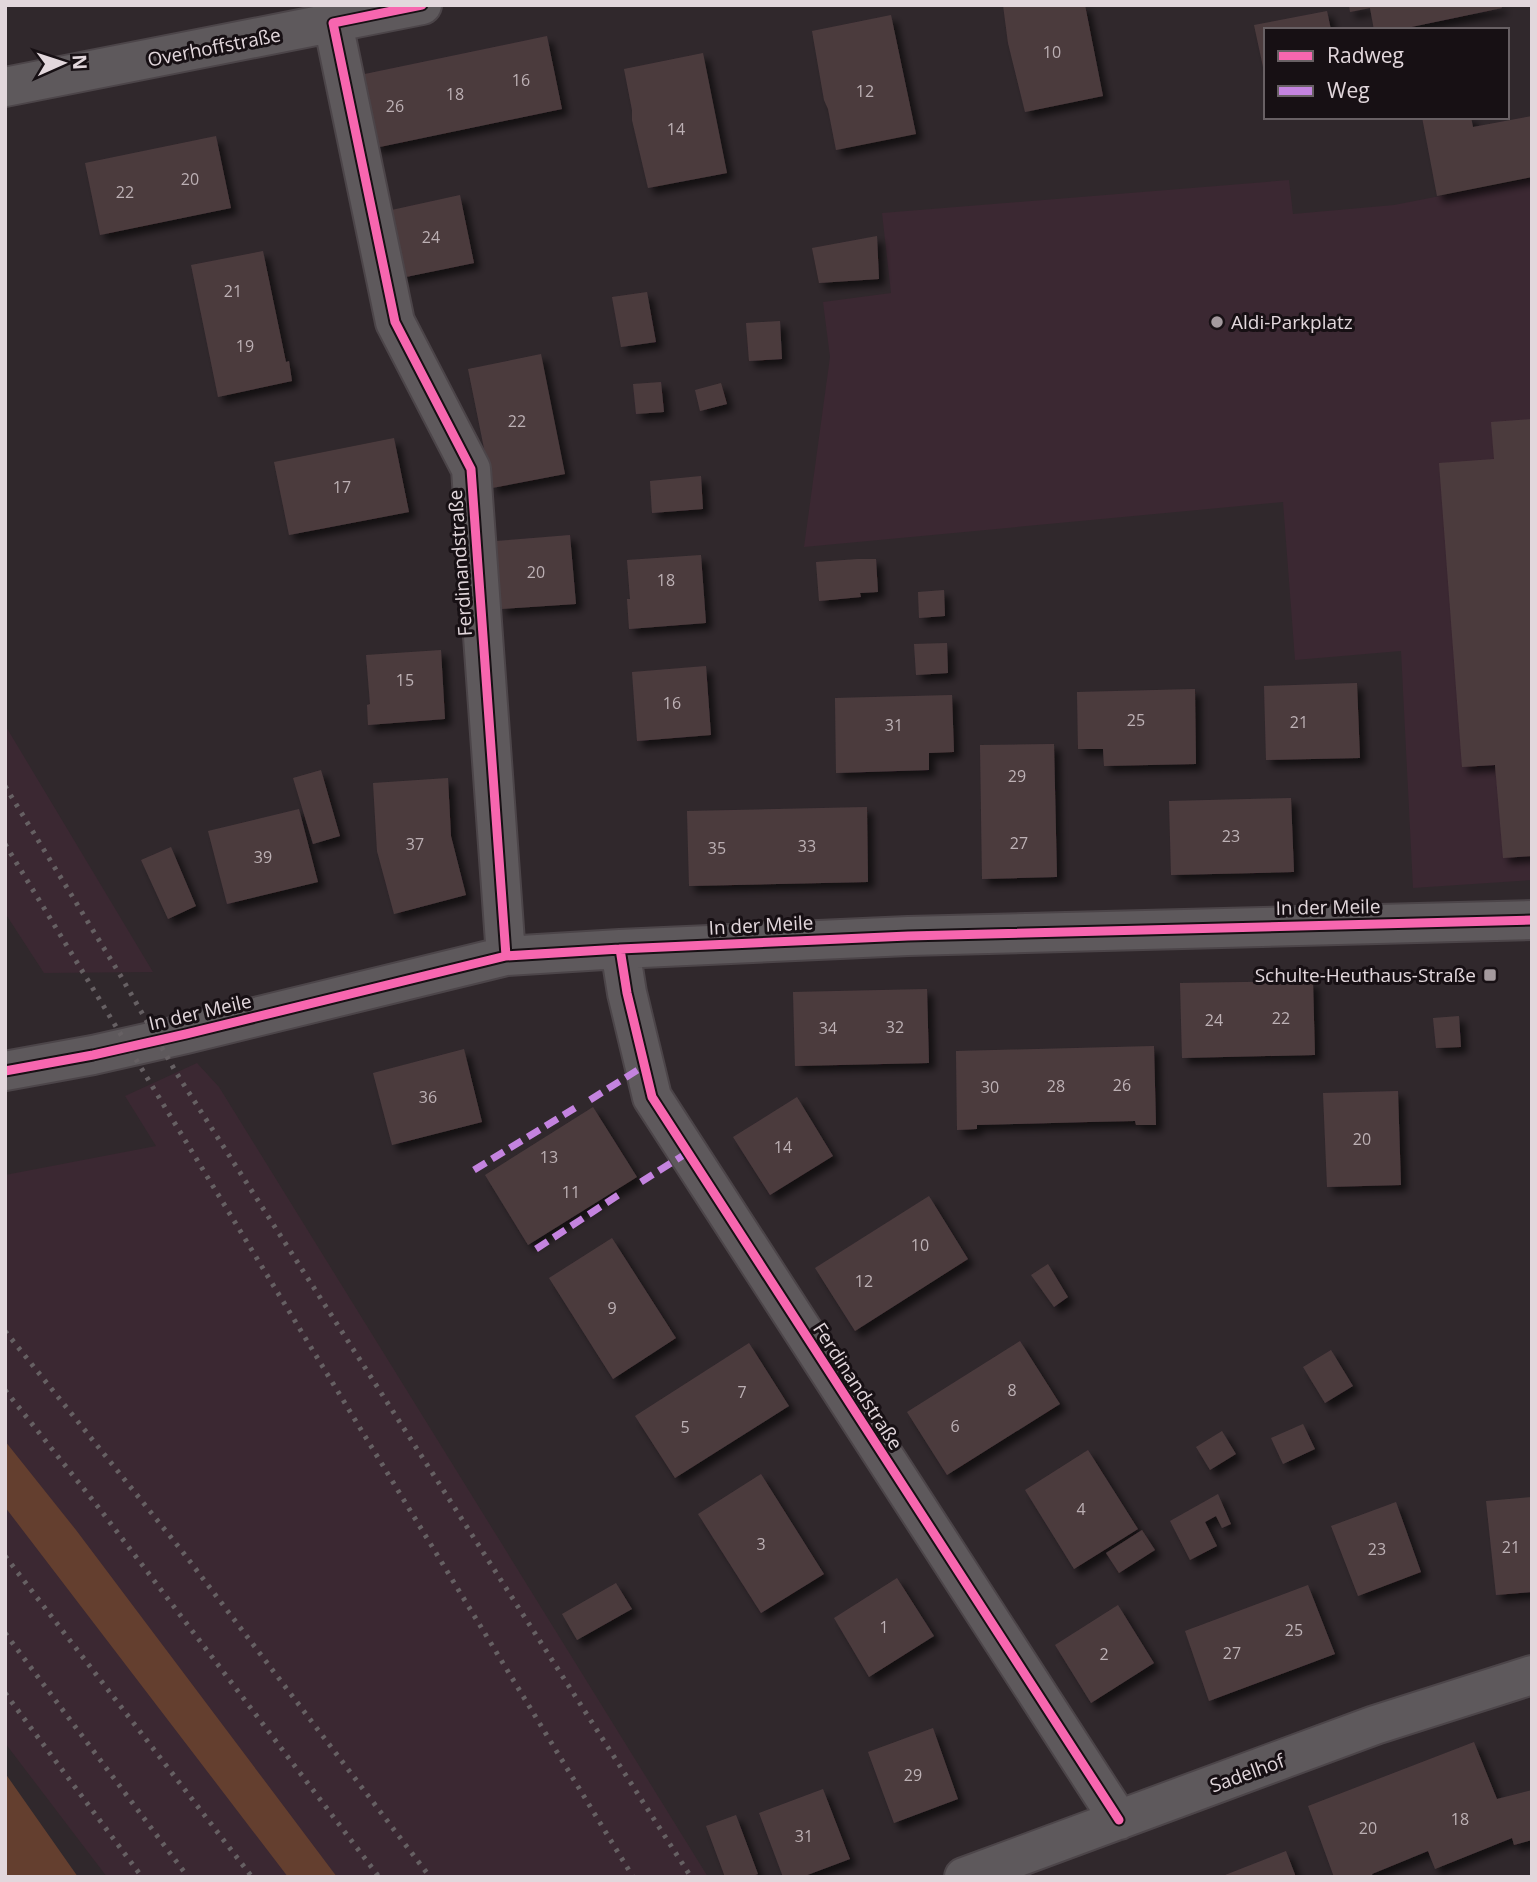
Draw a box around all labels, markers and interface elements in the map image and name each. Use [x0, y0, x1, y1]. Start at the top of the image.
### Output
street label: Overhoffstraße [145, 21, 283, 73]
north arrow [28, 28, 98, 98]
legend [1264, 28, 1509, 119]
house number: 10 [1043, 41, 1061, 63]
text: Radweg [1327, 41, 1404, 69]
text: N [67, 54, 93, 71]
house number: 16 [512, 69, 530, 91]
text: Weg [1327, 76, 1370, 104]
house number: 12 [856, 80, 874, 102]
house number: 18 [446, 83, 464, 105]
house number: 26 [386, 95, 404, 117]
house number: 14 [667, 118, 685, 140]
house number: 20 [181, 168, 199, 190]
house number: 22 [116, 181, 134, 203]
house number: 24 [422, 226, 440, 248]
house number: 21 [224, 280, 242, 302]
place label: Aldi-Parkplatz [1231, 309, 1353, 335]
marker: Aldi-Parkplatz [1209, 314, 1225, 330]
house number: 19 [236, 335, 254, 357]
house number: 22 [508, 410, 526, 432]
house number: 17 [333, 476, 351, 498]
street label: Ferdinandstraße [442, 489, 478, 637]
house number: 20 [527, 561, 545, 583]
house number: 18 [657, 569, 675, 591]
house number: 15 [396, 669, 414, 691]
house number: 16 [663, 692, 681, 714]
house number: 25 [1127, 709, 1145, 731]
house number: 21 [1290, 711, 1308, 733]
house number: 31 [885, 714, 903, 736]
house number: 29 [1008, 765, 1026, 787]
house number: 23 [1222, 825, 1240, 847]
house number: 27 [1010, 832, 1028, 854]
house number: 37 [406, 833, 424, 855]
house number: 33 [798, 835, 816, 857]
house number: 35 [708, 837, 726, 859]
house number: 39 [254, 846, 272, 868]
street label: In der Meile [1275, 893, 1381, 921]
street label: In der Meile [708, 909, 814, 941]
place label: Schulte-Heuthaus-Straße [1255, 962, 1476, 988]
marker: Schulte-Heuthaus-Straße [1482, 967, 1498, 983]
street label: In der Meile [146, 988, 254, 1036]
house number: 22 [1272, 1007, 1290, 1029]
house number: 24 [1205, 1009, 1223, 1031]
house number: 32 [886, 1016, 904, 1038]
house number: 34 [819, 1017, 837, 1039]
house number: 26 [1113, 1074, 1131, 1096]
house number: 28 [1047, 1075, 1065, 1097]
house number: 30 [981, 1076, 999, 1098]
house number: 36 [419, 1086, 437, 1108]
house number: 20 [1353, 1128, 1371, 1150]
house number: 14 [774, 1136, 792, 1158]
house number: 13 [540, 1146, 558, 1168]
house number: 11 [562, 1181, 580, 1203]
house number: 10 [911, 1234, 929, 1256]
house number: 12 [855, 1270, 873, 1292]
house number: 9 [607, 1297, 617, 1319]
street label: Ferdinandstraße [807, 1317, 909, 1455]
house number: 8 [1007, 1379, 1017, 1401]
house number: 7 [737, 1381, 747, 1403]
house number: 6 [950, 1415, 960, 1437]
house number: 5 [680, 1416, 690, 1438]
house number: 4 [1076, 1498, 1086, 1520]
house number: 3 [756, 1533, 766, 1555]
house number: 21 [1502, 1536, 1520, 1558]
house number: 23 [1368, 1538, 1386, 1560]
house number: 1 [879, 1616, 889, 1638]
house number: 25 [1285, 1619, 1303, 1641]
house number: 27 [1223, 1642, 1241, 1664]
house number: 2 [1099, 1643, 1109, 1665]
street label: Sadelhof [1206, 1747, 1289, 1798]
house number: 29 [904, 1764, 922, 1786]
house number: 18 [1451, 1808, 1469, 1830]
house number: 20 [1359, 1817, 1377, 1839]
house number: 31 [795, 1825, 813, 1847]

